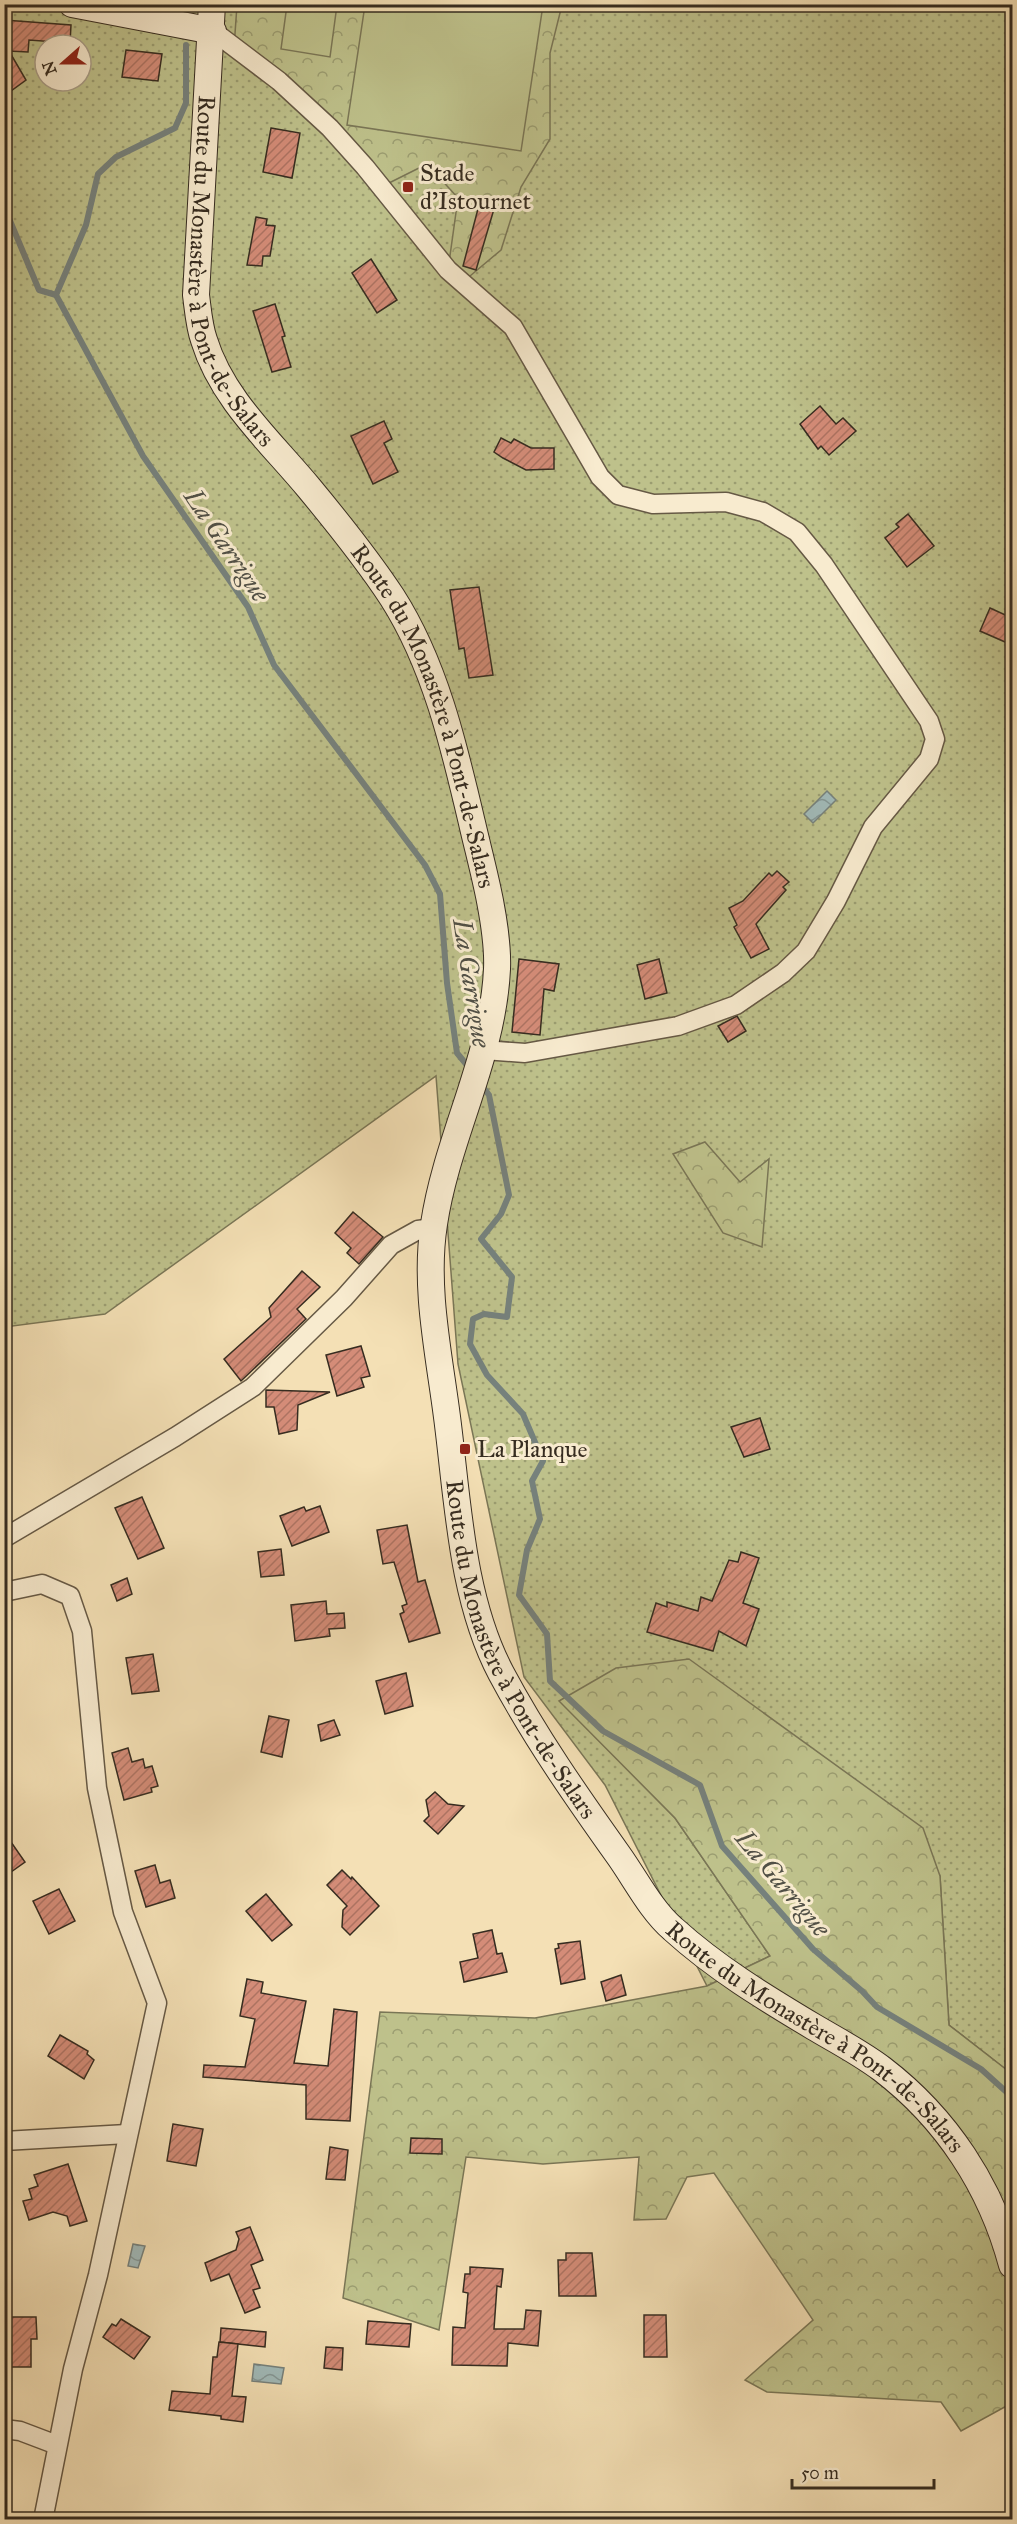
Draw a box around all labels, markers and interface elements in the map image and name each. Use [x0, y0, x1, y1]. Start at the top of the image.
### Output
north arrow [33, 33, 93, 93]
text: N [38, 58, 61, 78]
street label: Route du Monastère à Pont-de-Salars [181, 95, 281, 453]
place label: Stade d'Istournet [420, 158, 531, 216]
marker: Stade d'Istournet [401, 180, 415, 194]
water label: La Garrigue [177, 481, 277, 609]
street label: Route du Monastère à Pont-de-Salars [344, 538, 502, 891]
water label: La Garrigue [446, 915, 498, 1051]
place label: La Planque [477, 1434, 588, 1464]
marker: La Planque [458, 1442, 472, 1456]
street label: Route du Monastère à Pont-de-Salars [439, 1478, 603, 1825]
water label: La Garrigue [728, 1822, 838, 1944]
street label: Route du Monastère à Pont-de-Salars [659, 1915, 971, 2159]
scale bar [792, 2452, 934, 2490]
text: 50 m [801, 2462, 839, 2484]

